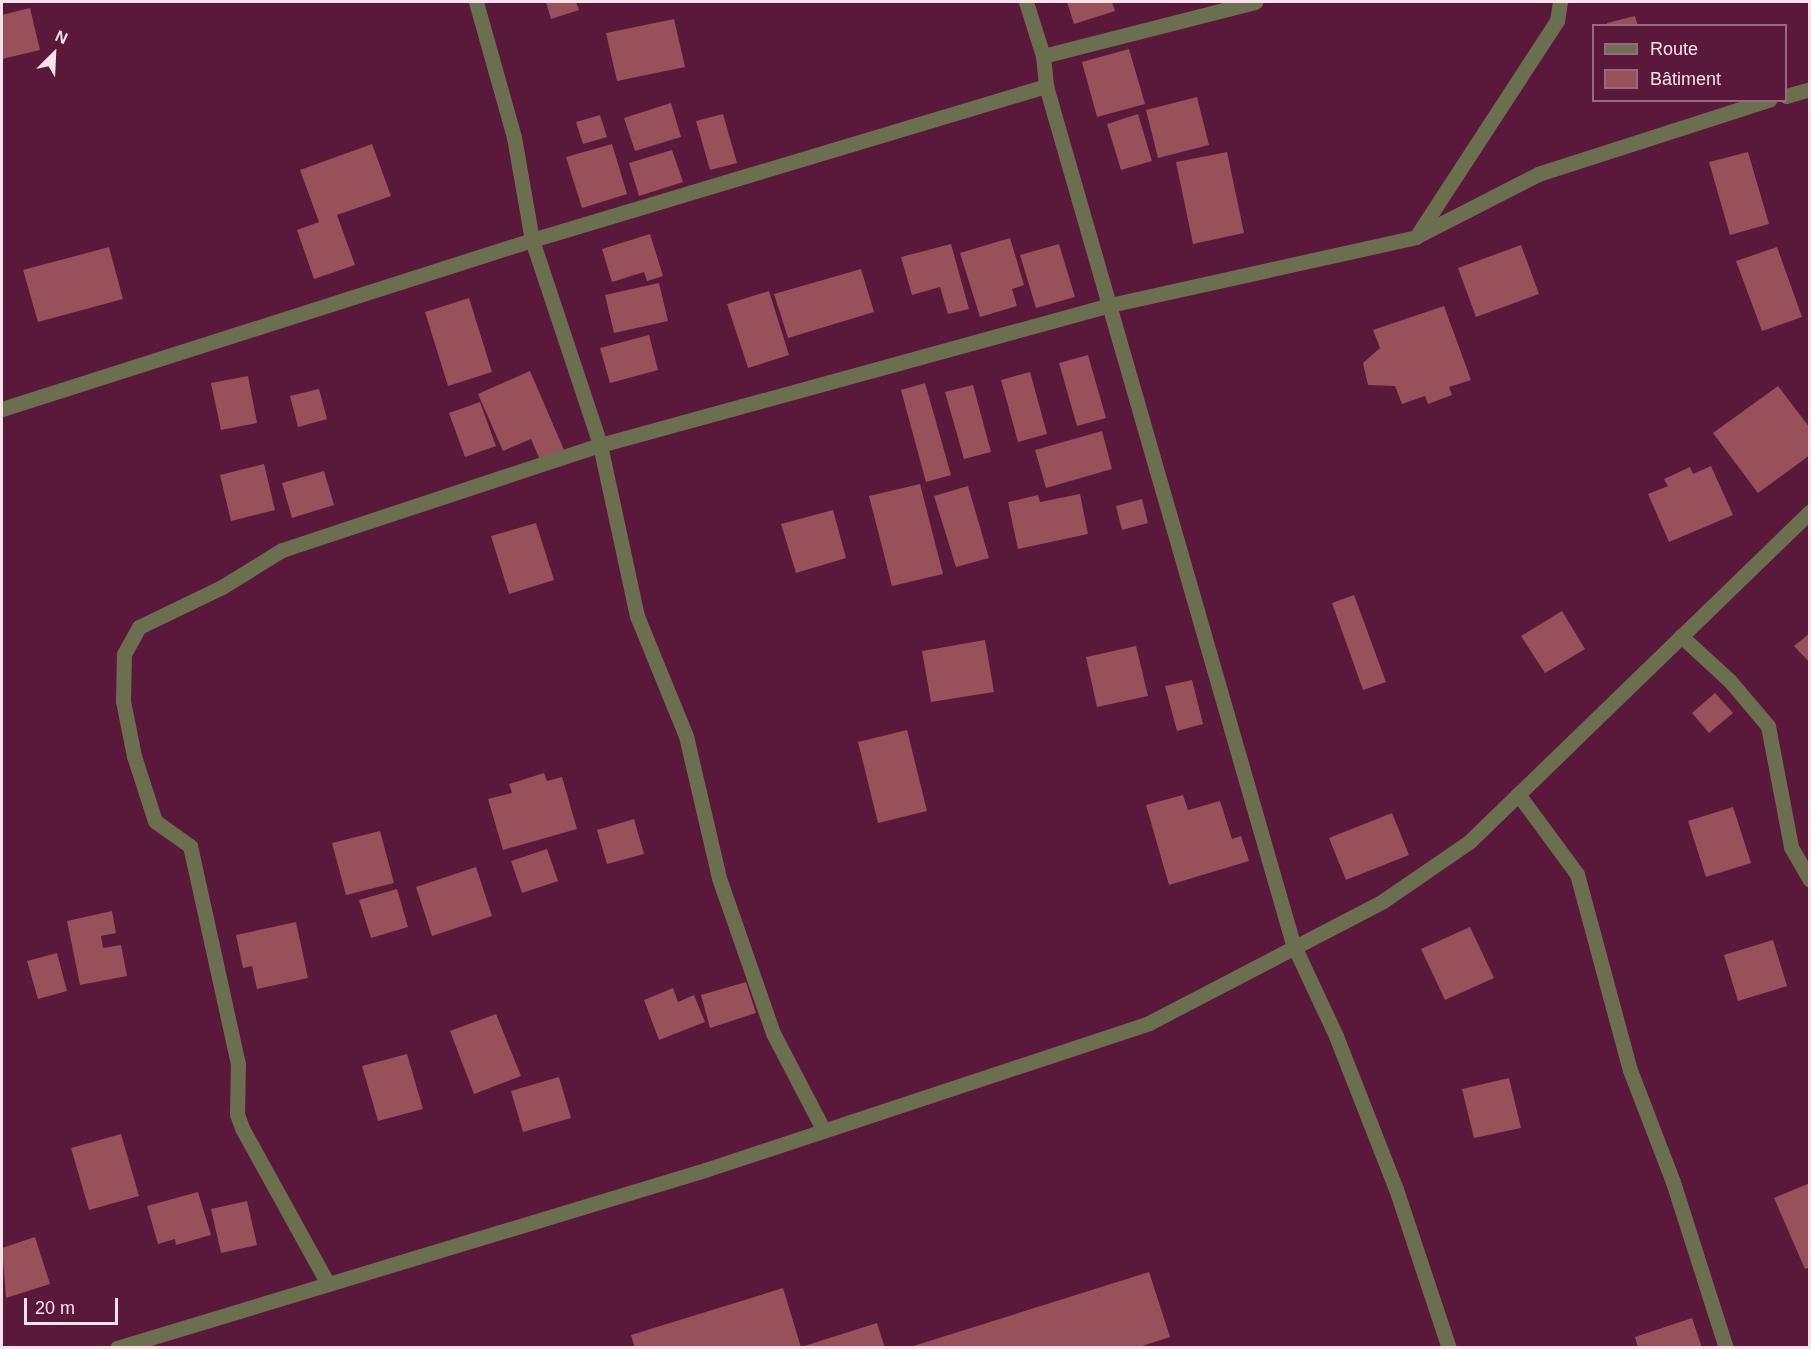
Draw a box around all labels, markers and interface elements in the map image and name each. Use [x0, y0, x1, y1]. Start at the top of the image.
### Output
north arrow [24, 24, 84, 84]
legend [1592, 24, 1787, 102]
text: N [53, 27, 70, 47]
text: Route [1650, 39, 1698, 59]
text: Bâtiment [1650, 69, 1721, 89]
scale bar [27, 1286, 122, 1324]
text: 20 m [35, 1298, 75, 1318]

